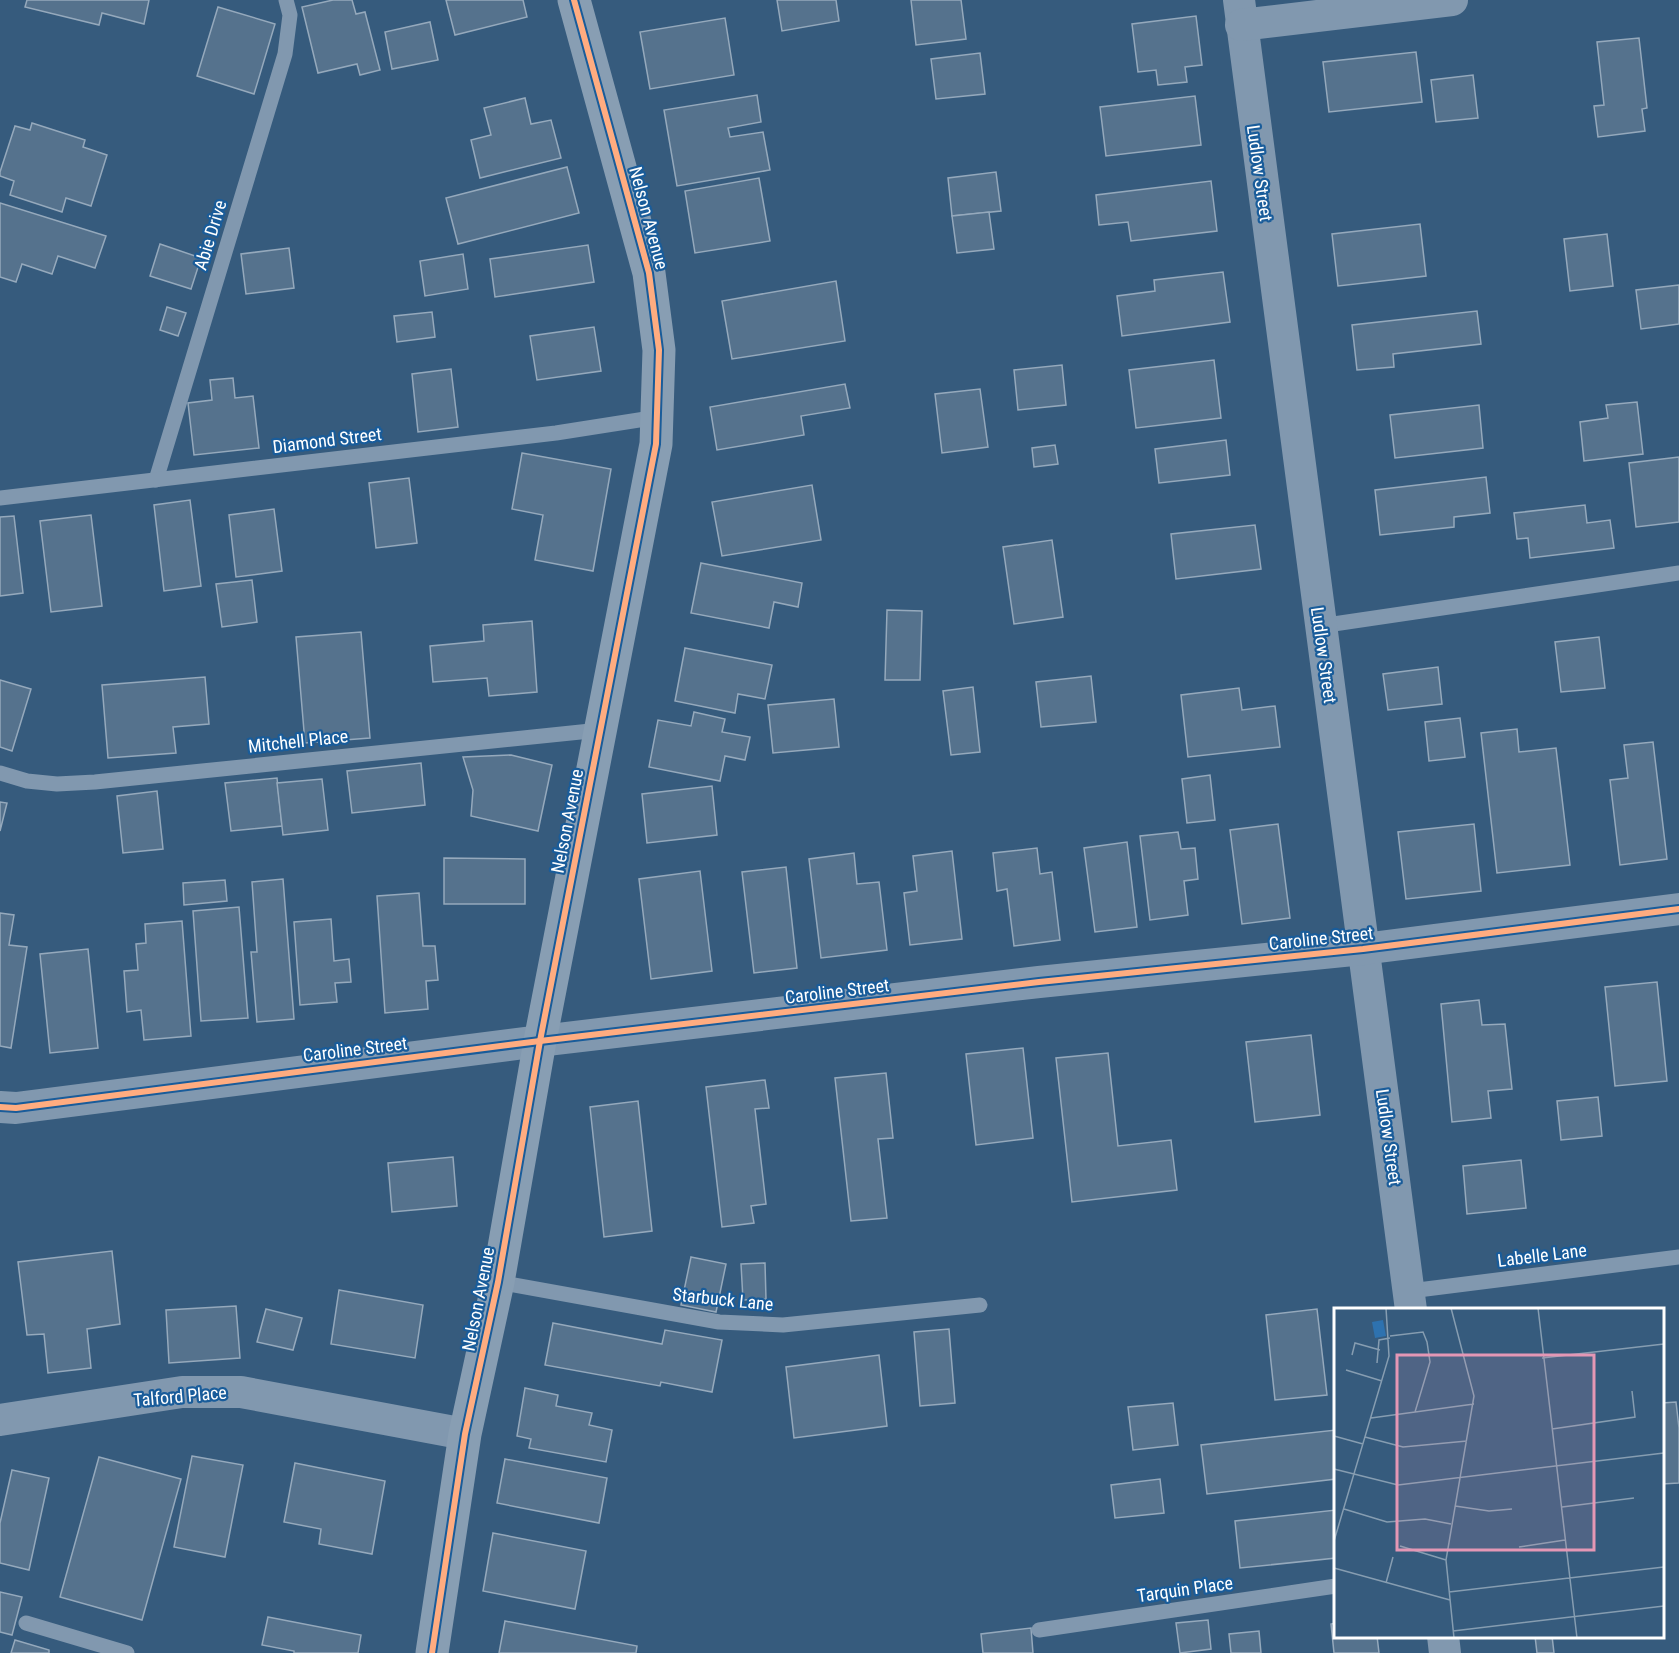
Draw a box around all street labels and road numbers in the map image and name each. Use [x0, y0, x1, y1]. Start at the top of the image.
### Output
street label: Ludlow Street [1243, 124, 1277, 222]
street label: Nelson Avenue [625, 164, 673, 272]
street label: Abie Drive [189, 198, 231, 272]
street label: Diamond Street [271, 423, 383, 457]
street label: Ludlow Street [1307, 606, 1341, 704]
street label: Mitchell Place [247, 725, 349, 757]
street label: Nelson Avenue [547, 767, 587, 875]
street label: Caroline Street [1268, 922, 1374, 954]
street label: Caroline Street [784, 974, 890, 1008]
street label: Caroline Street [302, 1032, 408, 1066]
street label: Ludlow Street [1372, 1088, 1406, 1186]
street label: Labelle Lane [1496, 1239, 1588, 1271]
street label: Nelson Avenue [458, 1245, 498, 1353]
street label: Starbuck Lane [672, 1283, 774, 1315]
street label: Talford Place [132, 1381, 228, 1411]
street label: Tarquin Place [1136, 1572, 1234, 1606]

